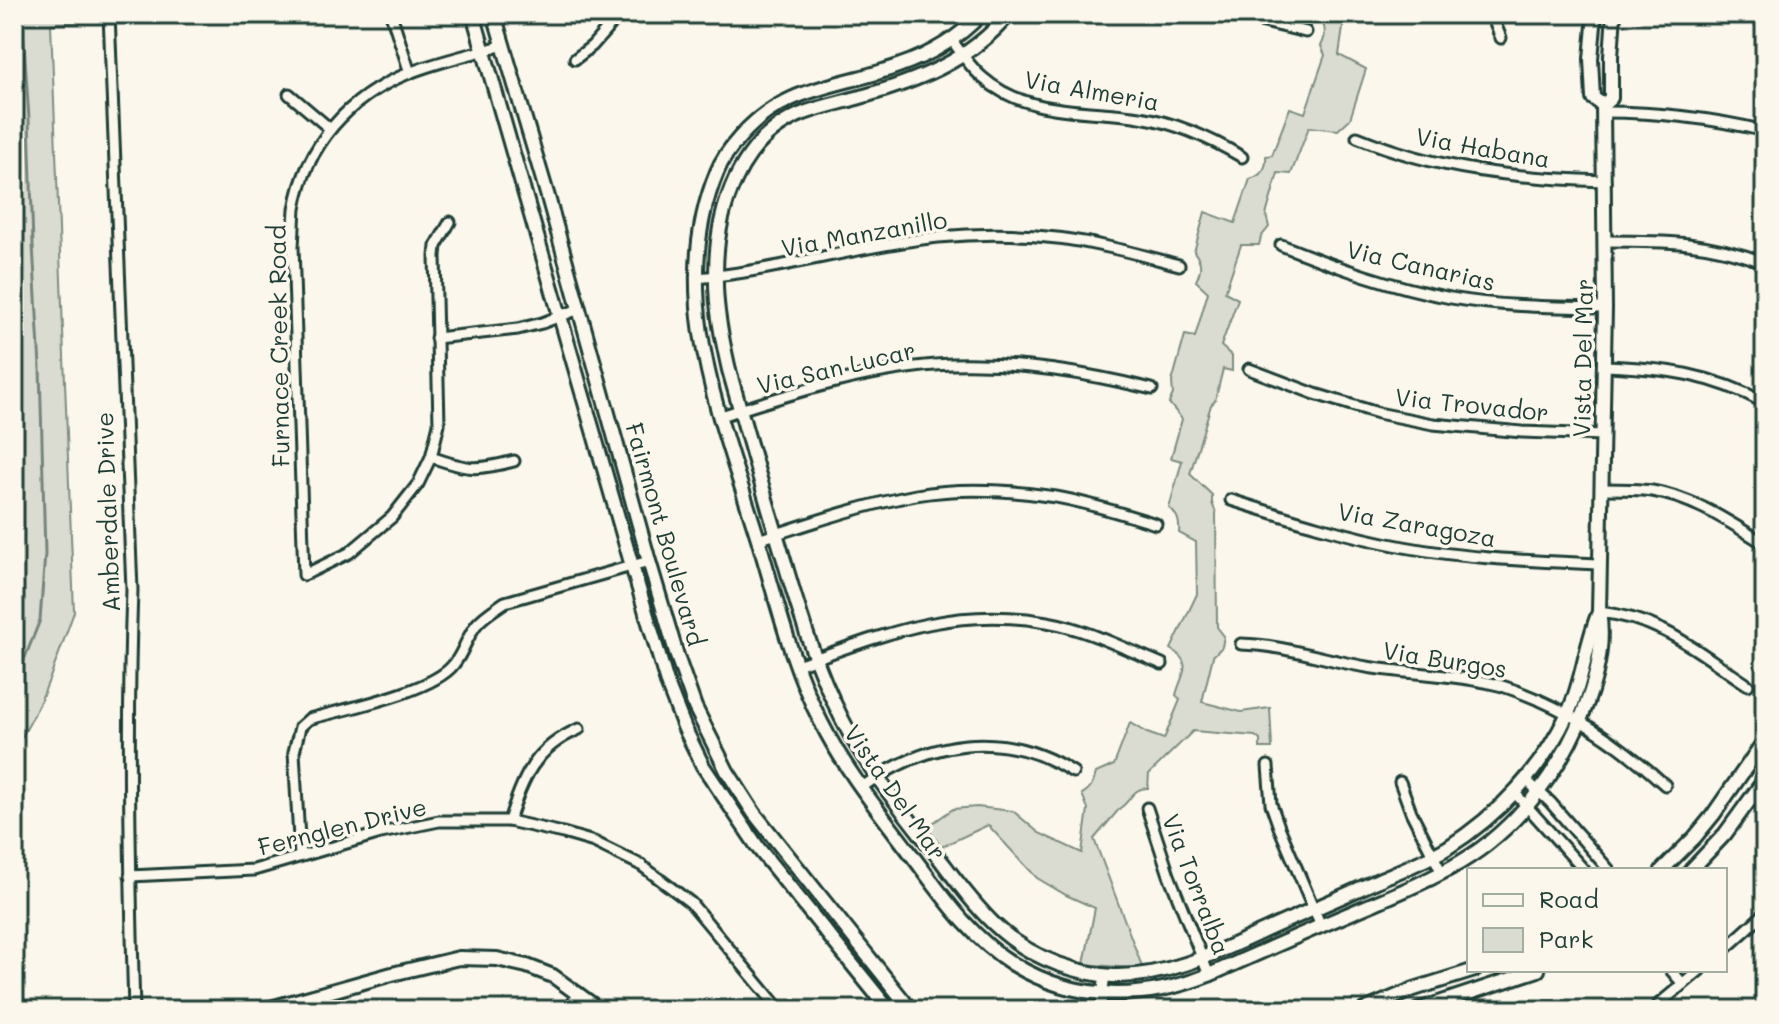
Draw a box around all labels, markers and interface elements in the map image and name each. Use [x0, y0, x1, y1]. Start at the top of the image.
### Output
street label: Via Almeria [1022, 63, 1162, 117]
street label: Via Habana [1413, 120, 1553, 174]
street label: Via Manzanillo [779, 203, 949, 263]
street label: Furnace Creek Road [260, 224, 296, 468]
street label: Via Canarias [1344, 233, 1498, 297]
street label: Vista Del Mar [1565, 278, 1599, 438]
street label: Via San Lucar [754, 334, 918, 400]
street label: Via Trovador [1394, 381, 1550, 427]
street label: Amberdale Drive [88, 411, 126, 613]
street label: Fairmont Boulevard [619, 419, 713, 649]
street label: Via Zaragoza [1336, 495, 1498, 553]
street label: Via Burgos [1381, 634, 1509, 684]
street label: Vista Del Mar [838, 718, 954, 866]
street label: Fernglen Drive [254, 790, 430, 862]
street label: Via Torralba [1156, 809, 1238, 959]
legend [1467, 868, 1727, 972]
text: Road [1539, 883, 1599, 914]
text: Park [1539, 923, 1593, 954]

